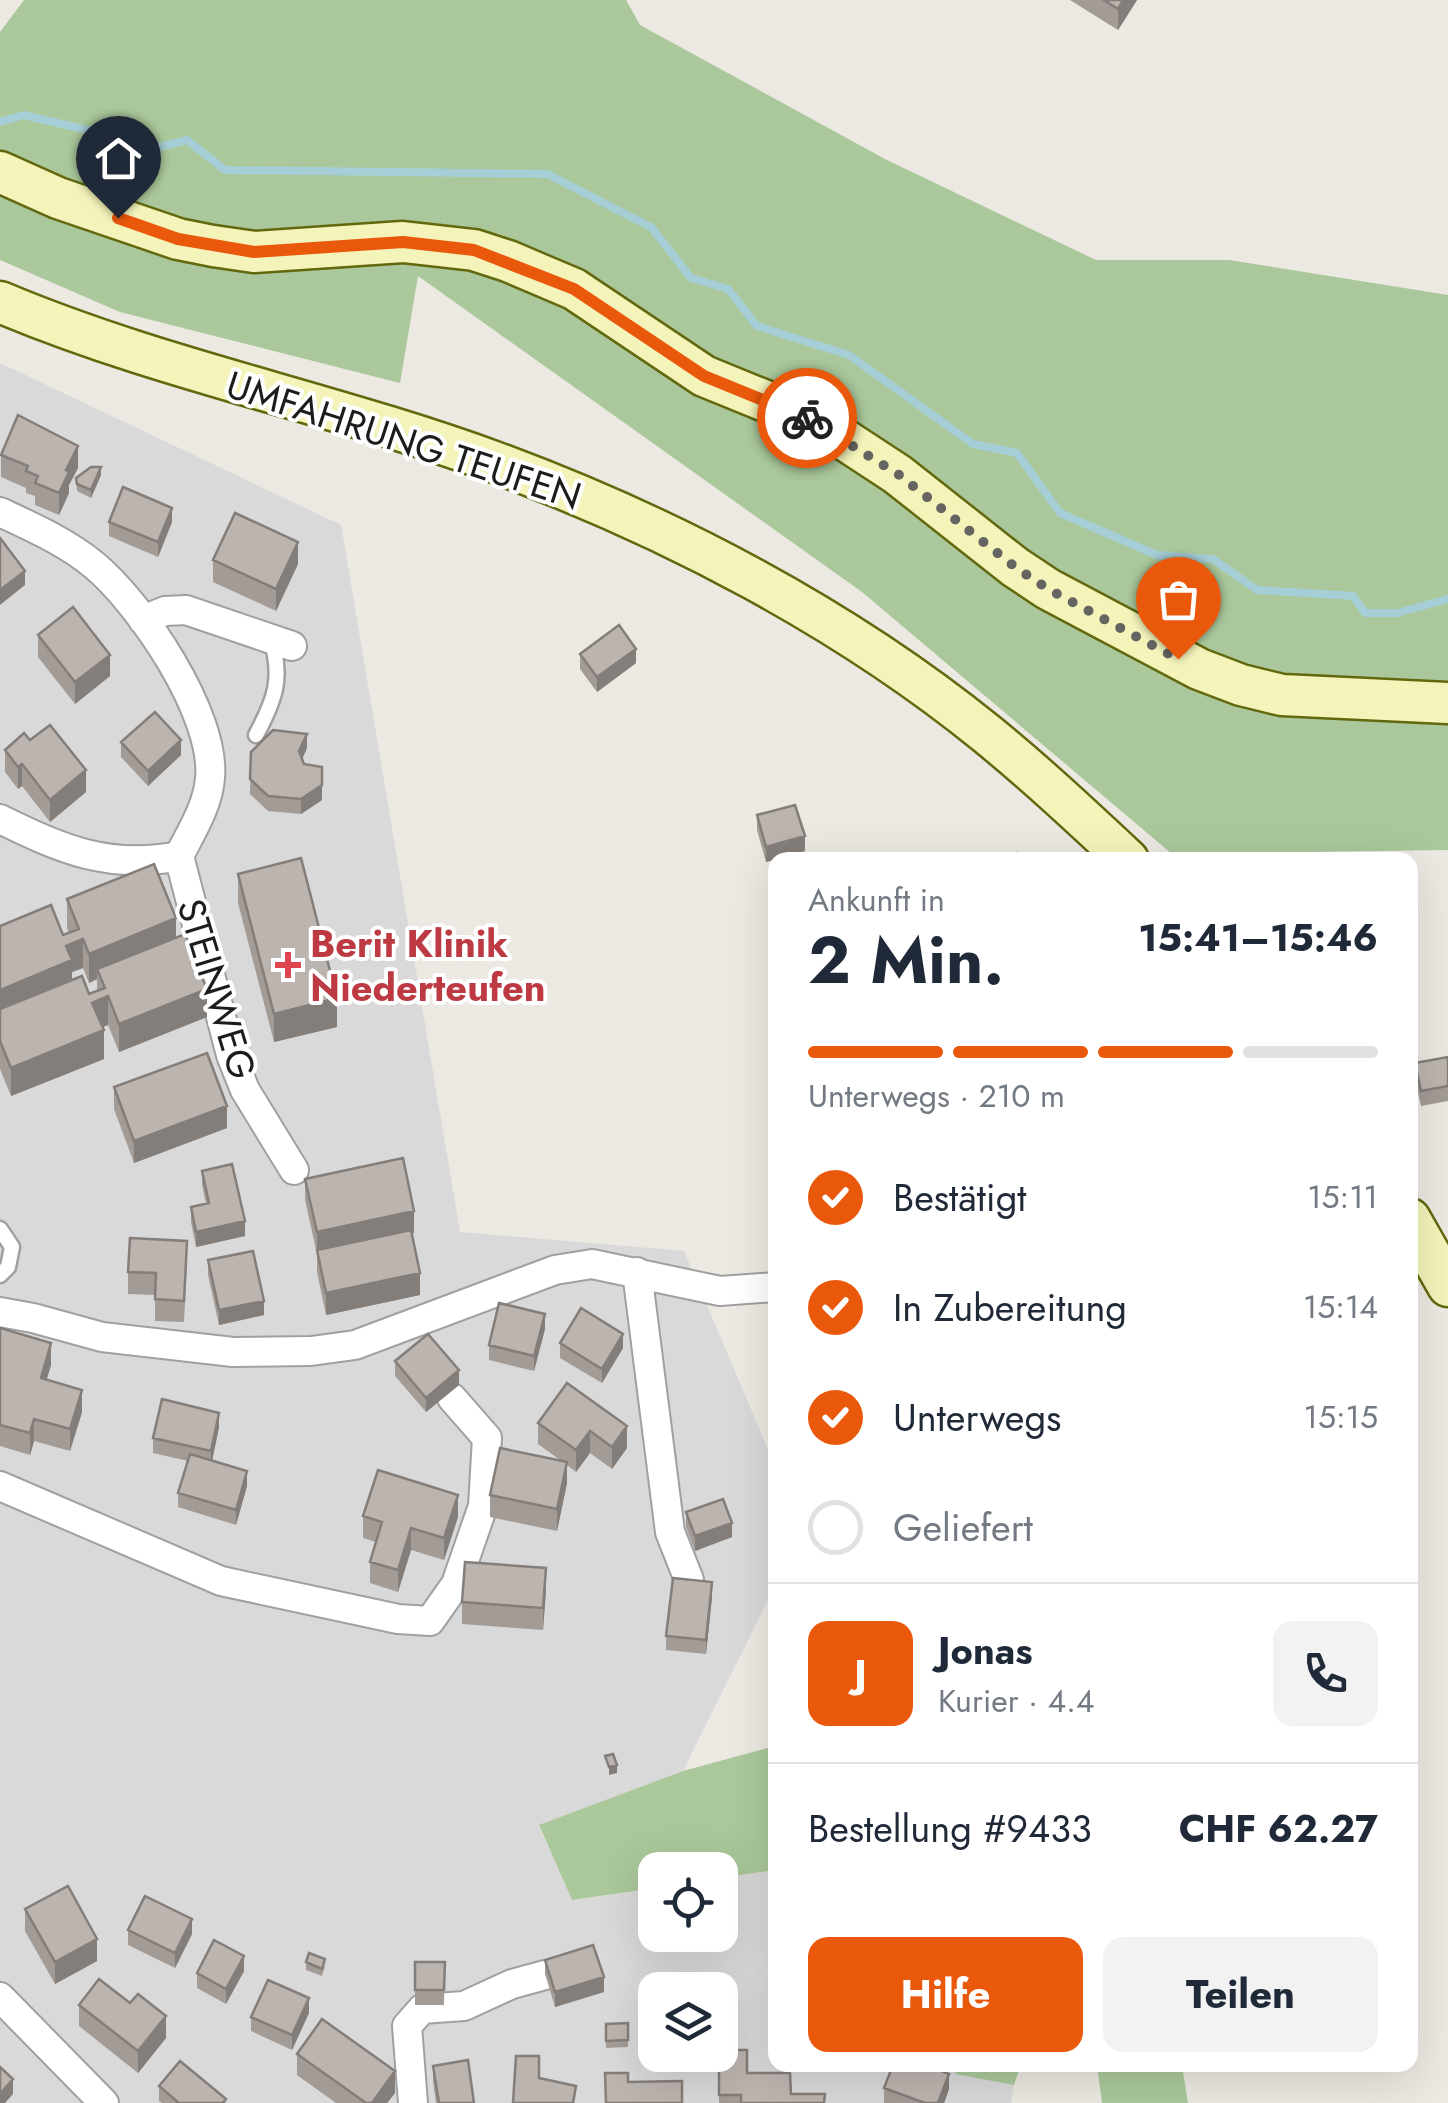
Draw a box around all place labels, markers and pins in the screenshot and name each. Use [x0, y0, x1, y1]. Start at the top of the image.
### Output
pin [76, 116, 161, 219]
pin [1136, 557, 1221, 660]
place label: Berit Klinik Niederteufen [310, 916, 546, 1015]
marker: Berit Klinik Niederteufen [275, 952, 301, 978]

